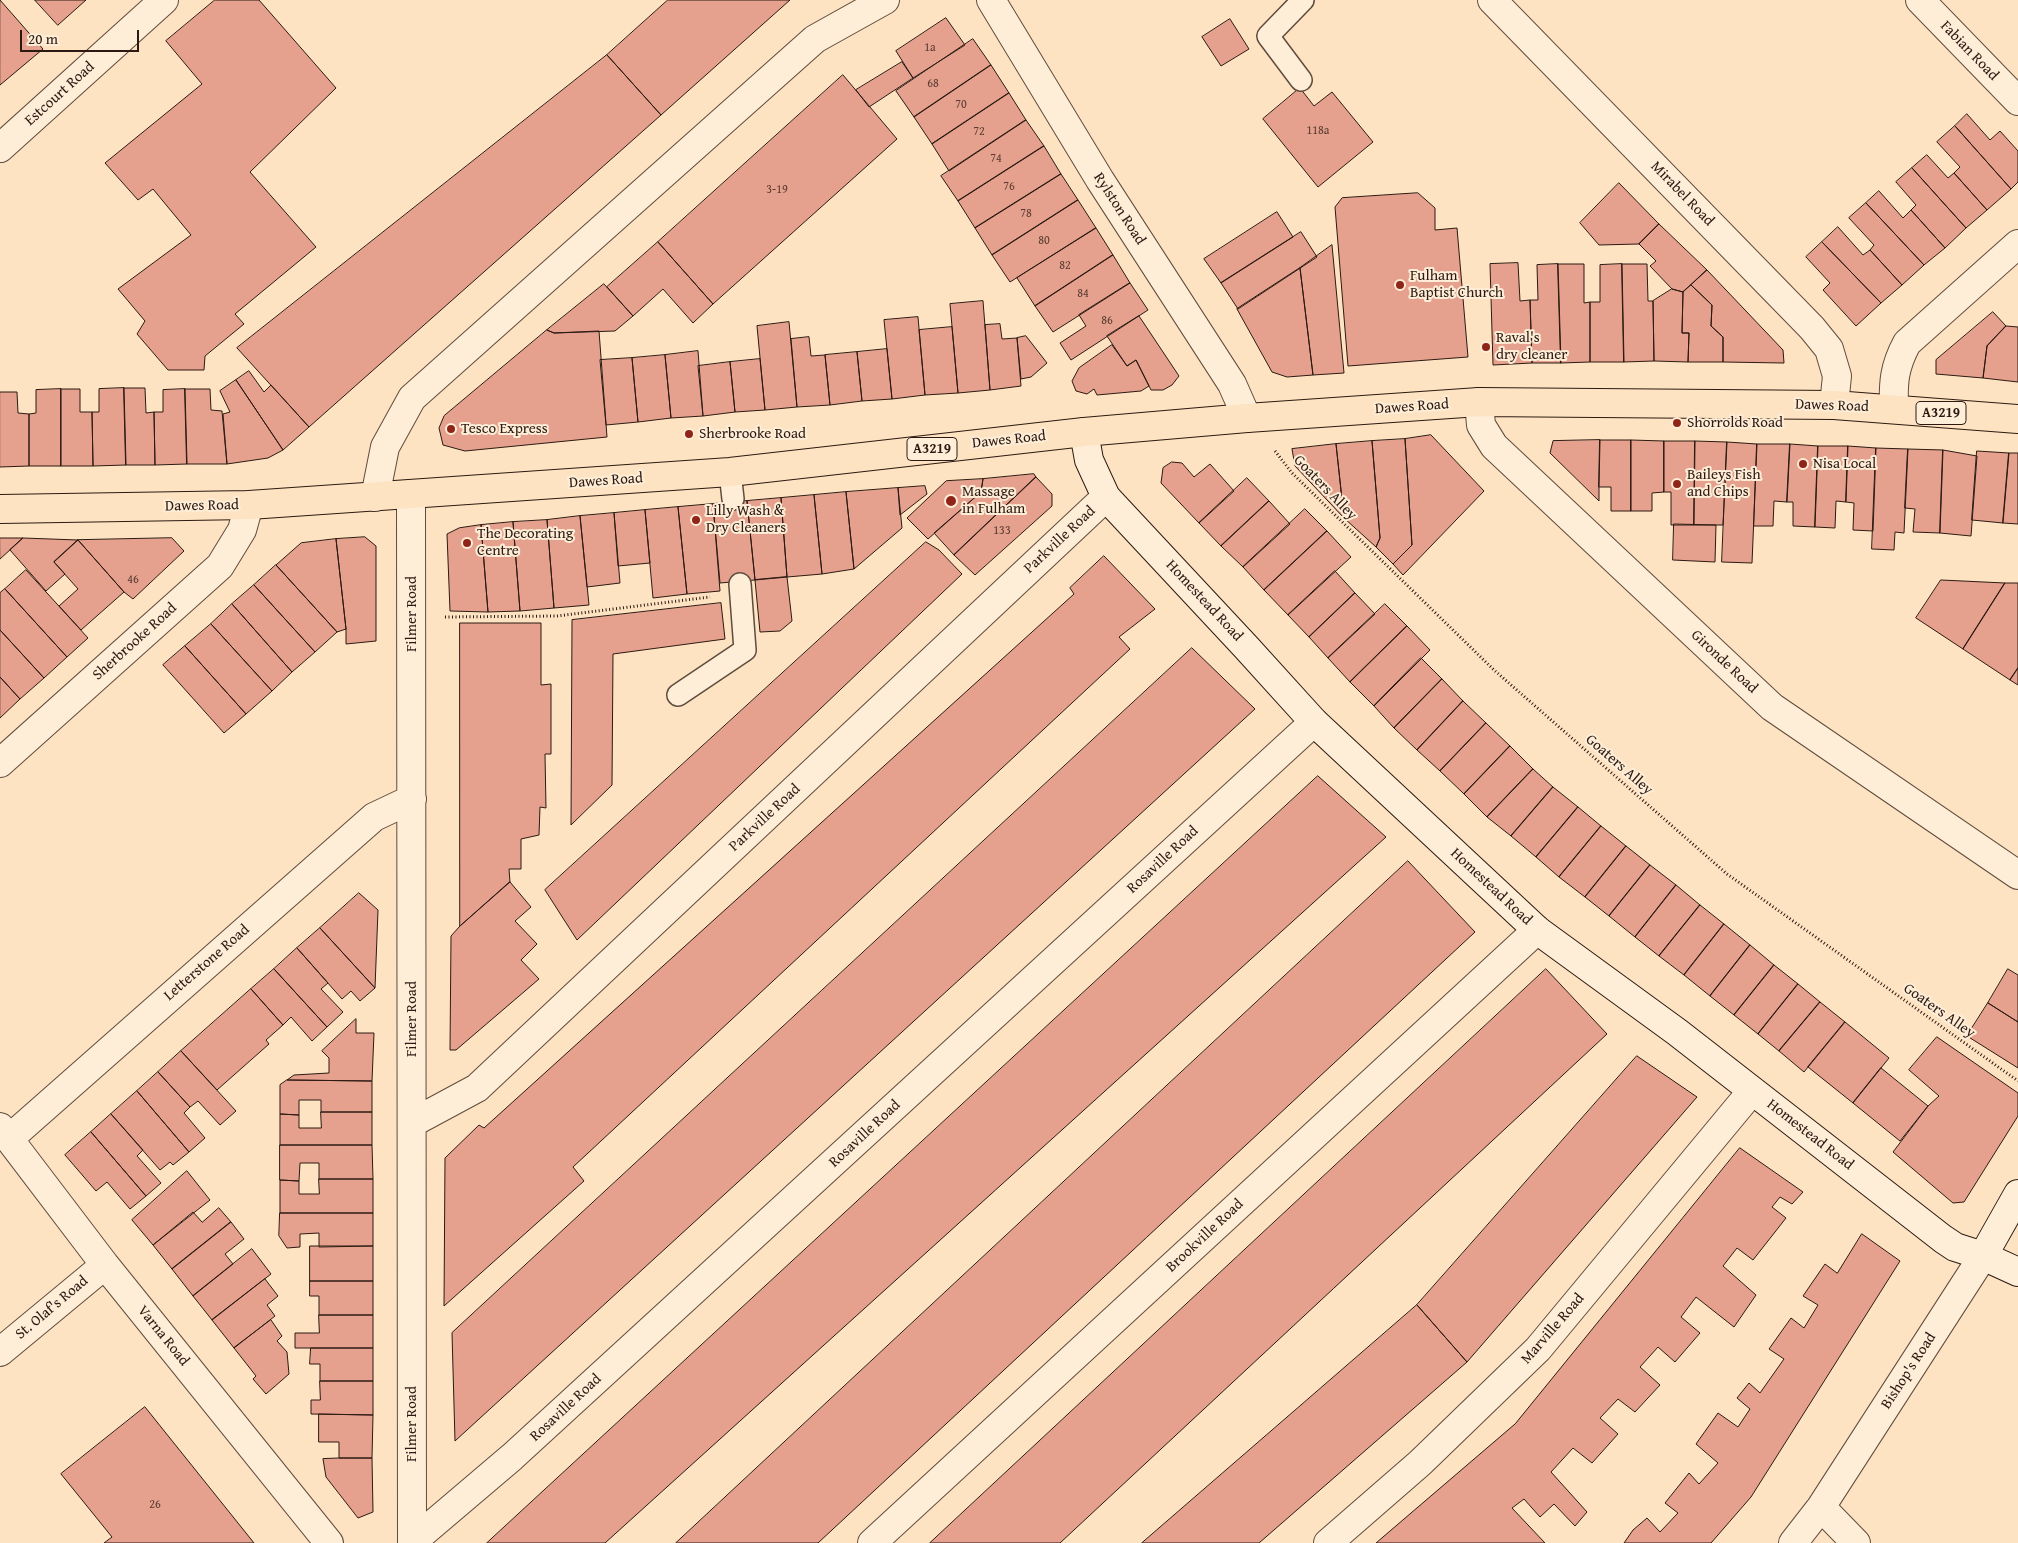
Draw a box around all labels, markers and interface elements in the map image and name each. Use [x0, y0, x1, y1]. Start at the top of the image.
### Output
street label: Fabian Road [1936, 17, 2002, 85]
scale bar [22, 20, 141, 52]
text: 20 m [28, 28, 58, 49]
house number: 1a [924, 41, 936, 55]
street label: Estcourt Road [21, 58, 99, 130]
house number: 68 [927, 77, 939, 91]
house number: 70 [955, 98, 967, 112]
house number: 118a [1306, 124, 1330, 138]
house number: 72 [973, 125, 985, 139]
house number: 74 [990, 152, 1002, 166]
street label: Mirabel Road [1647, 158, 1717, 230]
street label: Rylston Road [1089, 170, 1149, 248]
house number: 76 [1003, 180, 1015, 194]
house number: 3-19 [766, 183, 788, 197]
house number: 78 [1020, 207, 1032, 221]
house number: 80 [1038, 234, 1050, 248]
house number: 82 [1059, 259, 1071, 273]
place label: Fulham Baptist Church [1410, 267, 1503, 302]
marker: Fulham Baptist Church [1394, 279, 1406, 291]
house number: 84 [1077, 287, 1089, 301]
house number: 86 [1101, 314, 1113, 328]
place label: Raval's dry cleaner [1496, 329, 1567, 364]
marker: Raval's dry cleaner [1480, 341, 1492, 353]
street label: Dawes Road [1374, 395, 1450, 419]
street label: Dawes Road [1795, 396, 1869, 416]
road number: A3219 [1916, 402, 1966, 424]
place label: Shorrolds Road [1687, 414, 1783, 432]
marker: Shorrolds Road [1671, 417, 1683, 429]
place label: Tesco Express [461, 420, 548, 438]
marker: Tesco Express [445, 423, 457, 435]
place label: Sherbrooke Road [699, 425, 806, 443]
street label: Dawes Road [971, 427, 1047, 453]
marker: Sherbrooke Road [683, 428, 695, 440]
road number: A3219 [907, 438, 957, 460]
street label: Goaters Alley [1290, 452, 1360, 524]
place label: Nisa Local [1813, 455, 1876, 473]
marker: Nisa Local [1797, 458, 1809, 470]
place label: Baileys Fish and Chips [1687, 466, 1761, 501]
street label: Dawes Road [568, 469, 644, 493]
marker: Baileys Fish and Chips [1671, 478, 1683, 490]
place label: Massage in Fulham [962, 483, 1025, 518]
marker: Massage in Fulham [944, 494, 958, 508]
street label: Dawes Road [165, 496, 239, 516]
place label: Lilly Wash & Dry Cleaners [706, 502, 786, 537]
street label: Parkville Road [1021, 502, 1099, 578]
marker: Lilly Wash & Dry Cleaners [690, 514, 702, 526]
house number: 133 [993, 524, 1011, 538]
place label: The Decorating Centre [477, 525, 573, 560]
marker: The Decorating Centre [461, 537, 473, 549]
street label: Homestead Road [1162, 556, 1246, 646]
house number: 46 [127, 573, 139, 587]
street label: Filmer Road [403, 576, 421, 652]
street label: Sherbrooke Road [89, 600, 181, 684]
street label: Gironde Road [1687, 626, 1761, 698]
street label: Goaters Alley [1582, 731, 1656, 799]
street label: Parkville Road [726, 780, 804, 856]
street label: Rosaville Road [1124, 822, 1202, 898]
street label: Homestead Road [1446, 845, 1536, 929]
street label: Letterstone Road [161, 921, 253, 1005]
street label: Goaters Alley [1900, 980, 1978, 1042]
street label: Filmer Road [403, 981, 421, 1057]
street label: Rosaville Road [826, 1096, 904, 1172]
street label: Homestead Road [1763, 1096, 1857, 1174]
street label: Brookville Road [1163, 1196, 1247, 1276]
street label: St. Olaf's Road [12, 1272, 92, 1344]
street label: Marville Road [1518, 1290, 1588, 1368]
street label: Varna Road [133, 1302, 193, 1370]
street label: Bishop's Road [1878, 1329, 1940, 1413]
street label: Rosaville Road [527, 1370, 605, 1446]
street label: Filmer Road [403, 1386, 421, 1462]
house number: 26 [149, 1498, 161, 1512]

